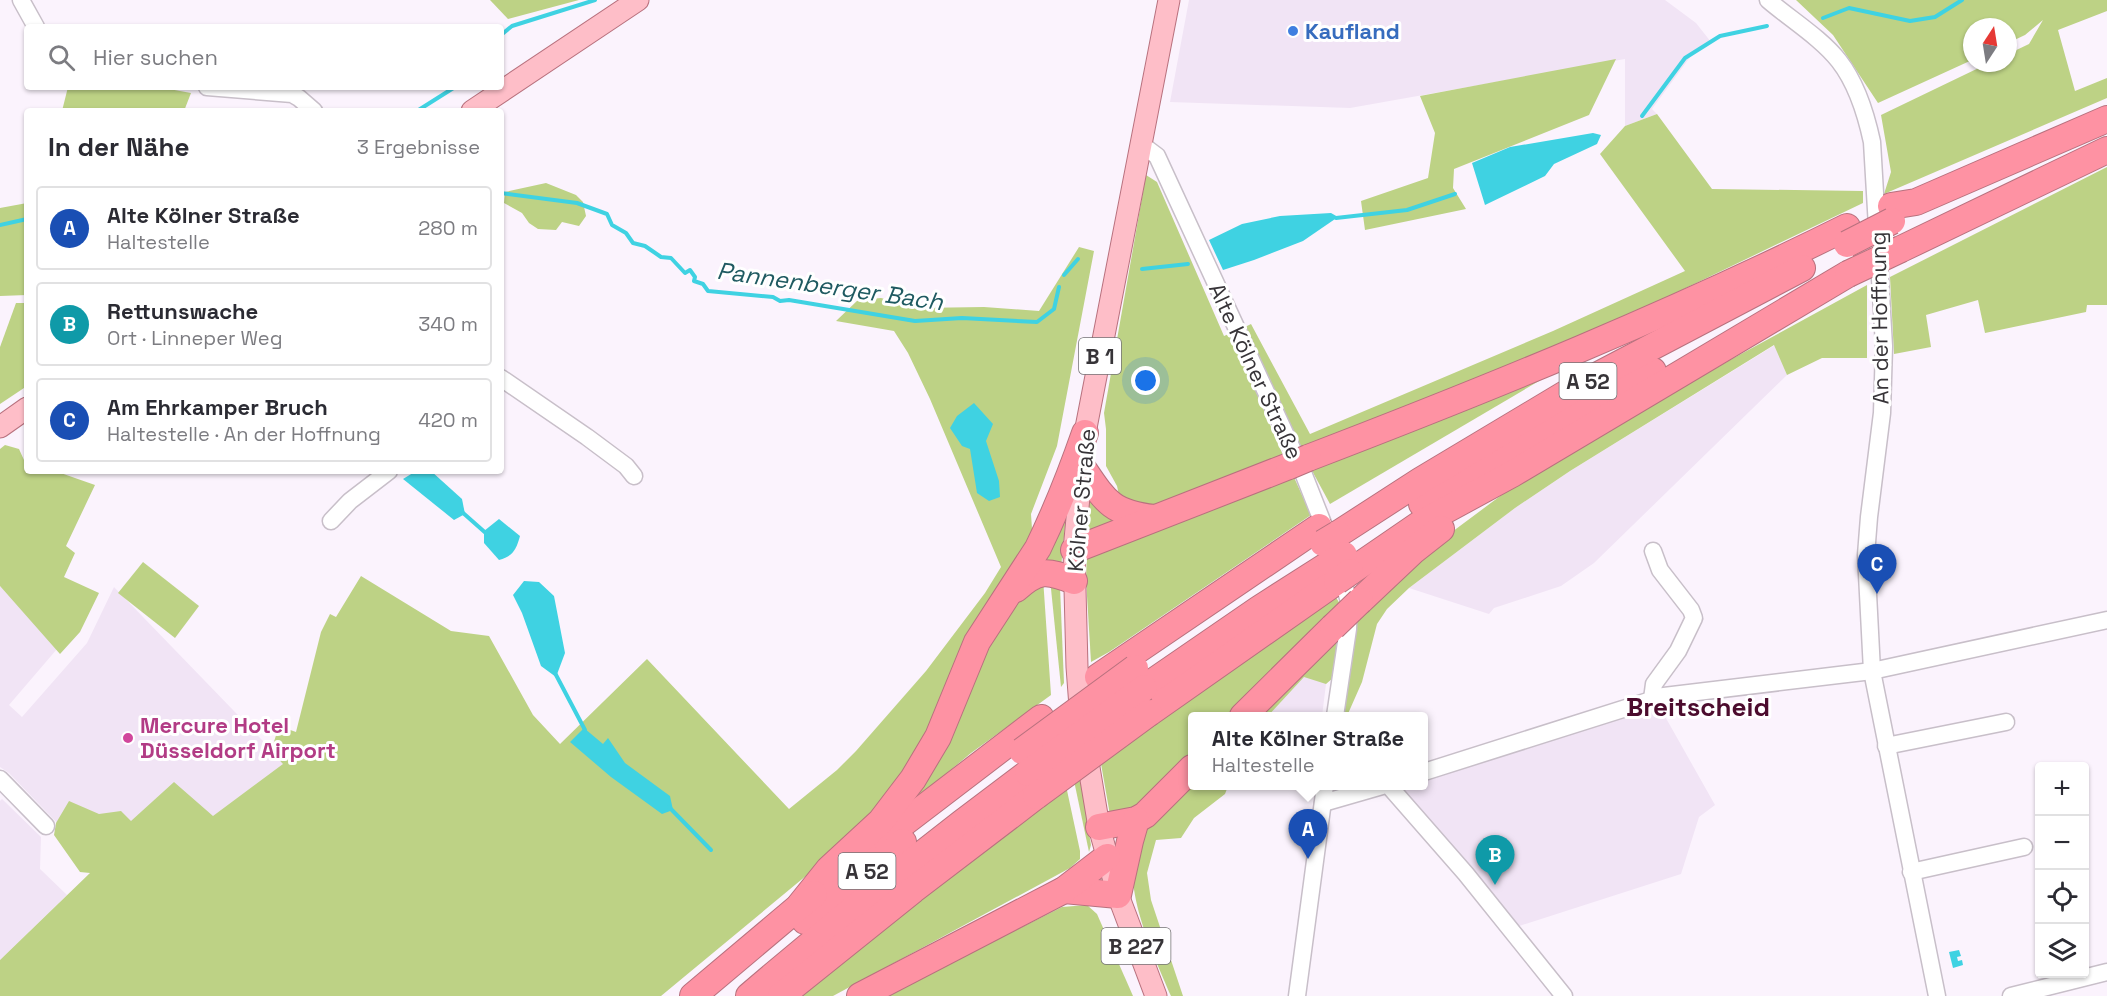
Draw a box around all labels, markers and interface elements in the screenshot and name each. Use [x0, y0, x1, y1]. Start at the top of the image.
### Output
place label: Kaufland [1305, 17, 1400, 45]
north arrow [1963, 18, 2017, 72]
search box [24, 24, 504, 90]
marker: Kaufland [1286, 24, 1300, 38]
icon: search [45, 41, 78, 74]
text: Hier suchen [93, 43, 218, 71]
text: In der Nähe [48, 130, 189, 164]
text: 3 Ergebnisse [357, 134, 480, 160]
text: Alte Kölner Straße [107, 201, 300, 229]
text: A [63, 215, 76, 241]
text: 280 m [418, 215, 478, 241]
text: Haltestelle [107, 229, 210, 255]
street label: An der Hoffnung [1863, 231, 1895, 405]
water label: Pannenberger Bach [715, 255, 946, 317]
street label: Alte Kölner Straße [1203, 278, 1309, 464]
text: Rettunswache [107, 297, 258, 325]
text: B [63, 311, 76, 337]
text: 340 m [418, 311, 478, 337]
text: Ort · Linneper Weg [107, 325, 282, 351]
road number: B 1 [1079, 338, 1121, 374]
road number: A 52 [1560, 363, 1616, 399]
your location [1131, 366, 1160, 395]
text: Am Ehrkamper Bruch [107, 393, 328, 421]
text: C [63, 407, 76, 433]
text: 420 m [418, 407, 478, 433]
text: Haltestelle · An der Hoffnung [107, 421, 381, 447]
street label: Kölner Straße [1061, 427, 1101, 573]
pin: C [1858, 544, 1896, 594]
district label: Breitscheid [1626, 690, 1770, 724]
place label: Mercure Hotel Düsseldorf Airport [140, 711, 336, 764]
popup [1188, 712, 1428, 790]
text: Alte Kölner Straße [1212, 724, 1404, 752]
marker: Mercure Hotel Düsseldorf Airport [121, 731, 135, 745]
text: Haltestelle [1212, 752, 1315, 778]
map controls [2035, 762, 2089, 978]
button: + [2035, 762, 2089, 816]
pin: A [1288, 810, 1328, 859]
button: − [2035, 816, 2089, 870]
pin: B [1476, 836, 1514, 885]
road number: A 52 [838, 853, 896, 889]
button: locate [2035, 870, 2089, 924]
button: layers [2035, 924, 2089, 978]
road number: B 227 [1102, 928, 1170, 964]

